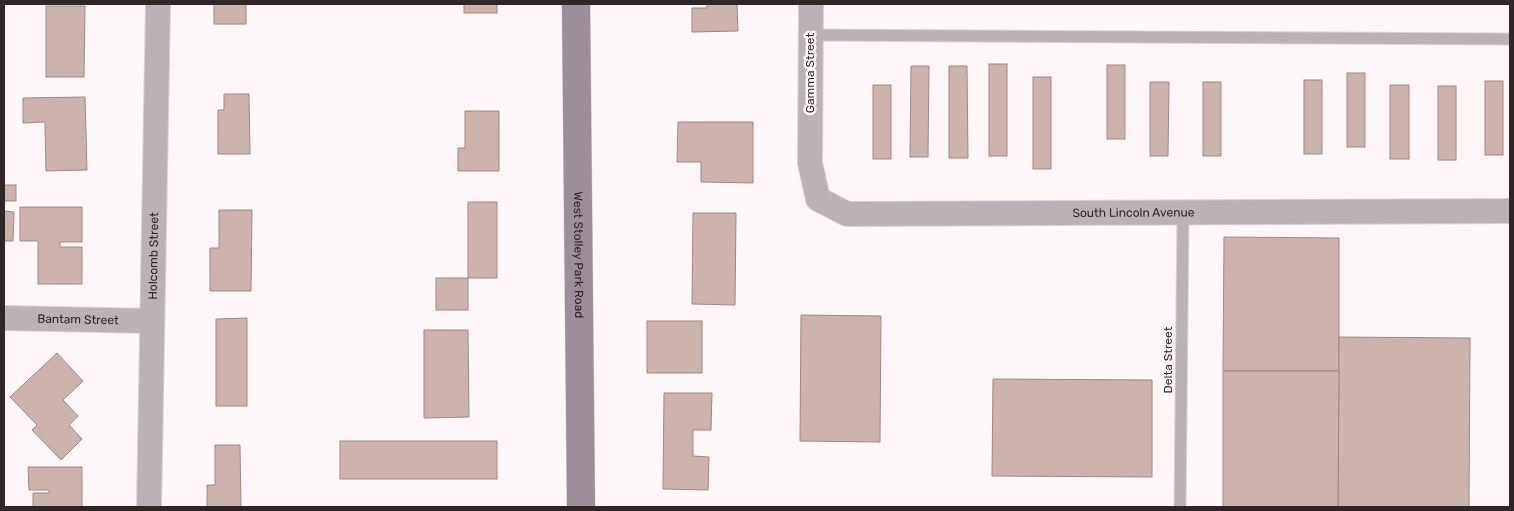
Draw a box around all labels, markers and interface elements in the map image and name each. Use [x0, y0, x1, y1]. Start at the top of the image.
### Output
street label: Gamma Street [803, 32, 817, 113]
street label: West Stolley Park Road [571, 192, 586, 318]
street label: South Lincoln Avenue [1072, 205, 1195, 220]
street label: Holcomb Street [146, 212, 161, 300]
street label: Bantam Street [37, 312, 119, 327]
street label: Delta Street [1161, 326, 1175, 393]

